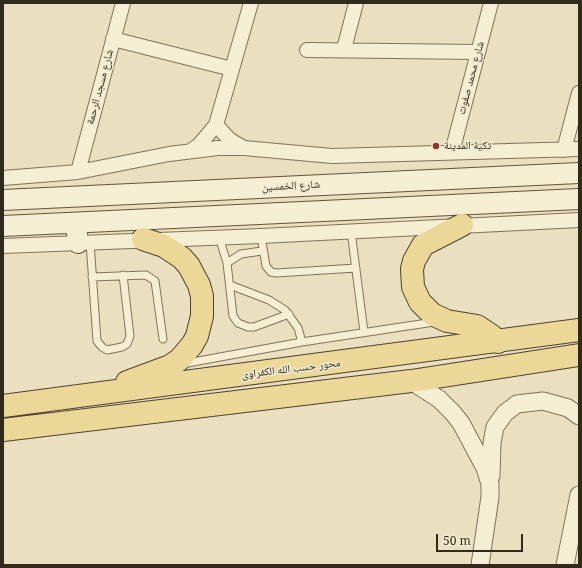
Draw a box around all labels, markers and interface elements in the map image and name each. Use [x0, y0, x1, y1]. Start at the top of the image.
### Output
street label: شارع محمد صفوت [455, 40, 487, 116]
street label: شارع مسجد الرحمة [84, 48, 116, 126]
place label: تكية المدينة [444, 139, 491, 153]
marker: تكية المدينة [431, 141, 441, 151]
street label: شارع الخمسين [262, 178, 320, 194]
street label: محور حسب الله الكفراوى [241, 356, 341, 382]
scale bar [438, 526, 525, 552]
text: 50 m [443, 532, 471, 549]

